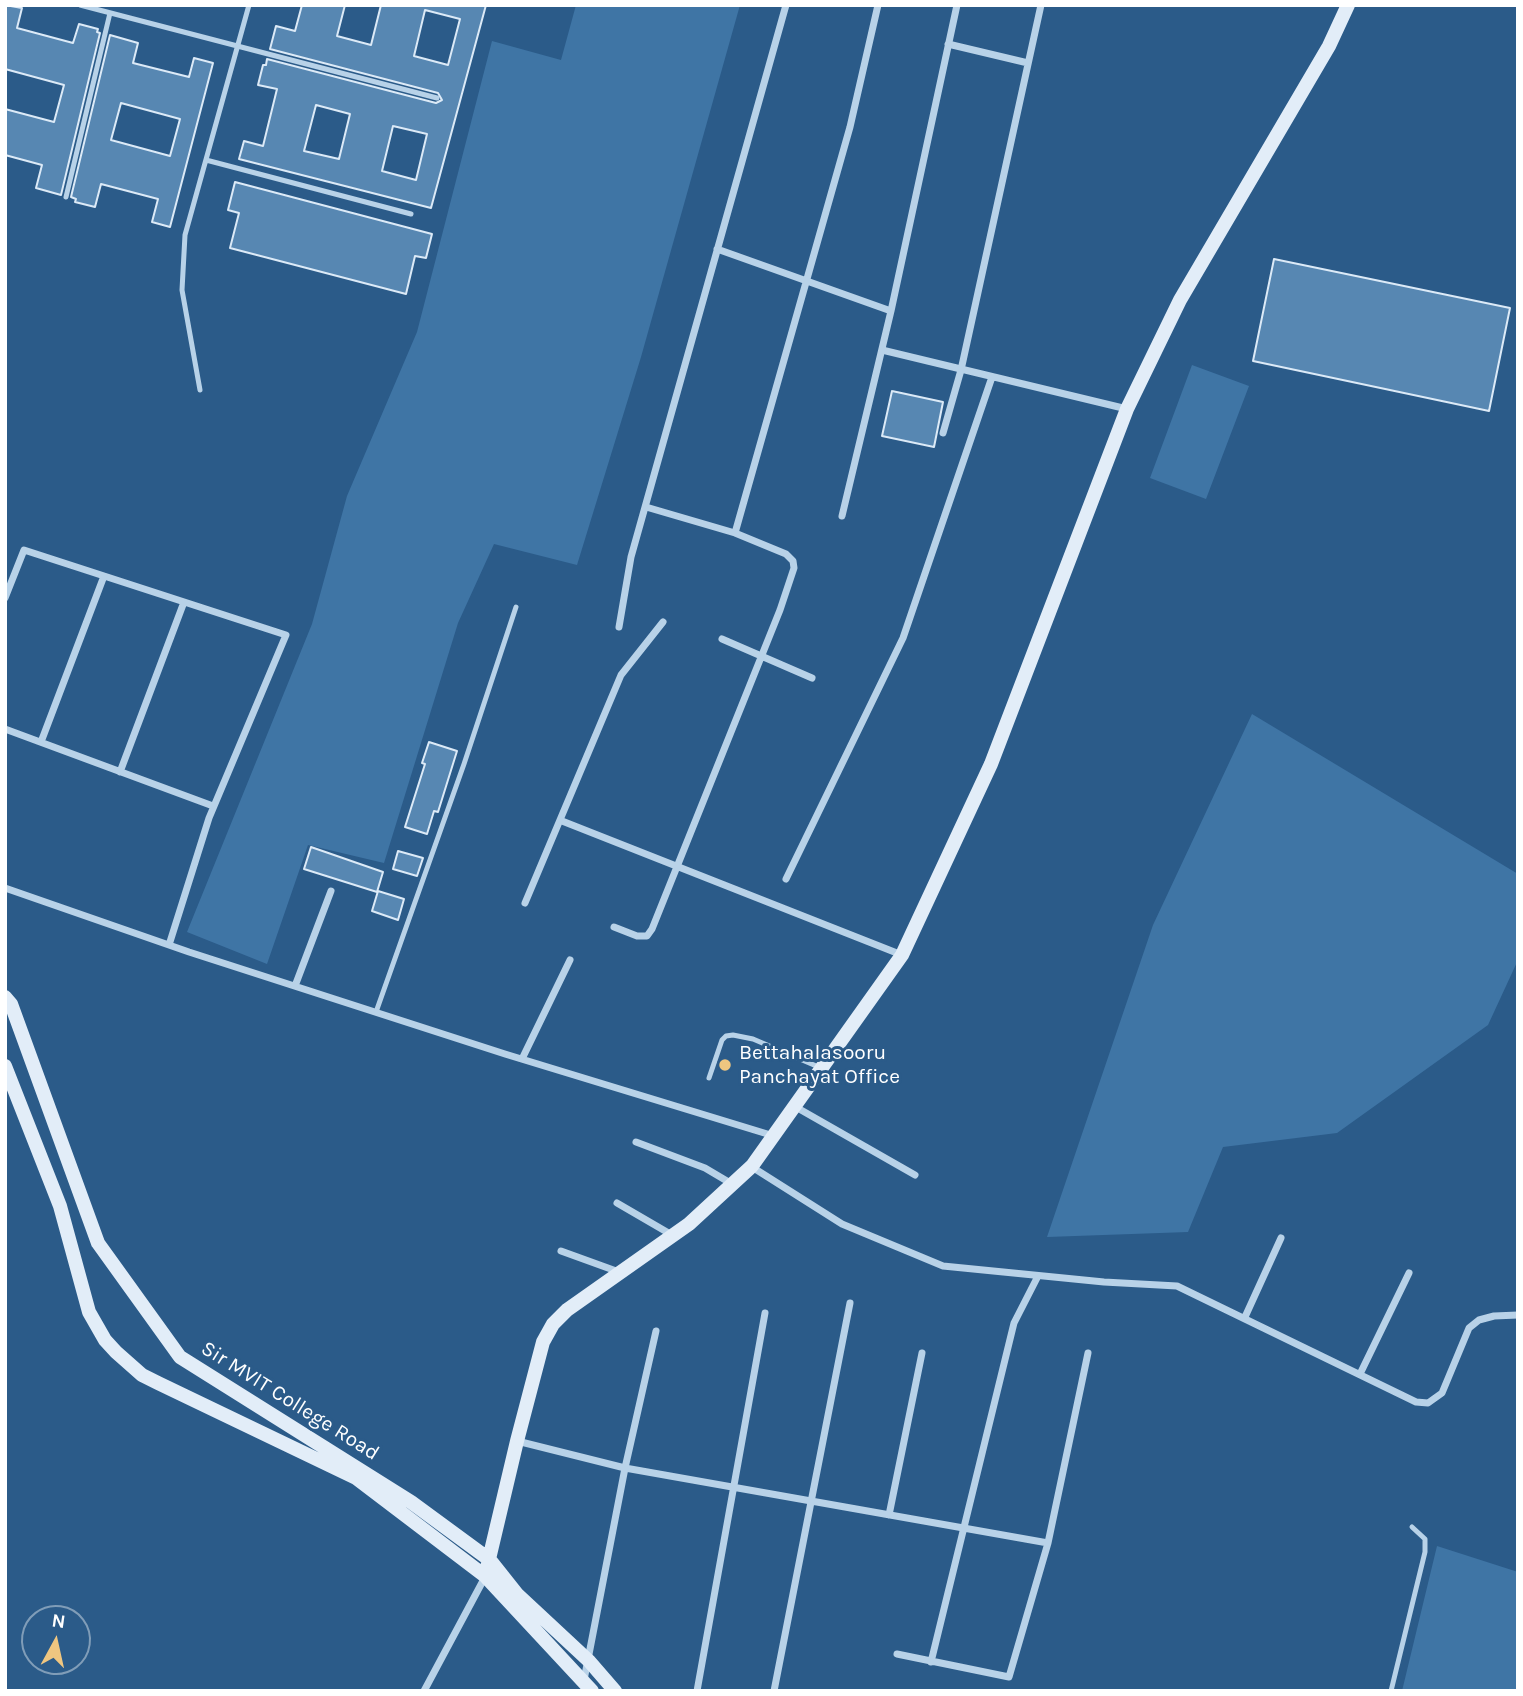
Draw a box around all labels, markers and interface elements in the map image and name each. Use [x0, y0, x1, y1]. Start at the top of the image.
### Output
place label: Bettahalasooru Panchayat Office [739, 1040, 900, 1090]
marker: Bettahalasooru Panchayat Office [717, 1057, 733, 1073]
street label: Sir MVIT College Road [196, 1336, 384, 1466]
north arrow [21, 1605, 91, 1675]
text: N [50, 1609, 67, 1633]

